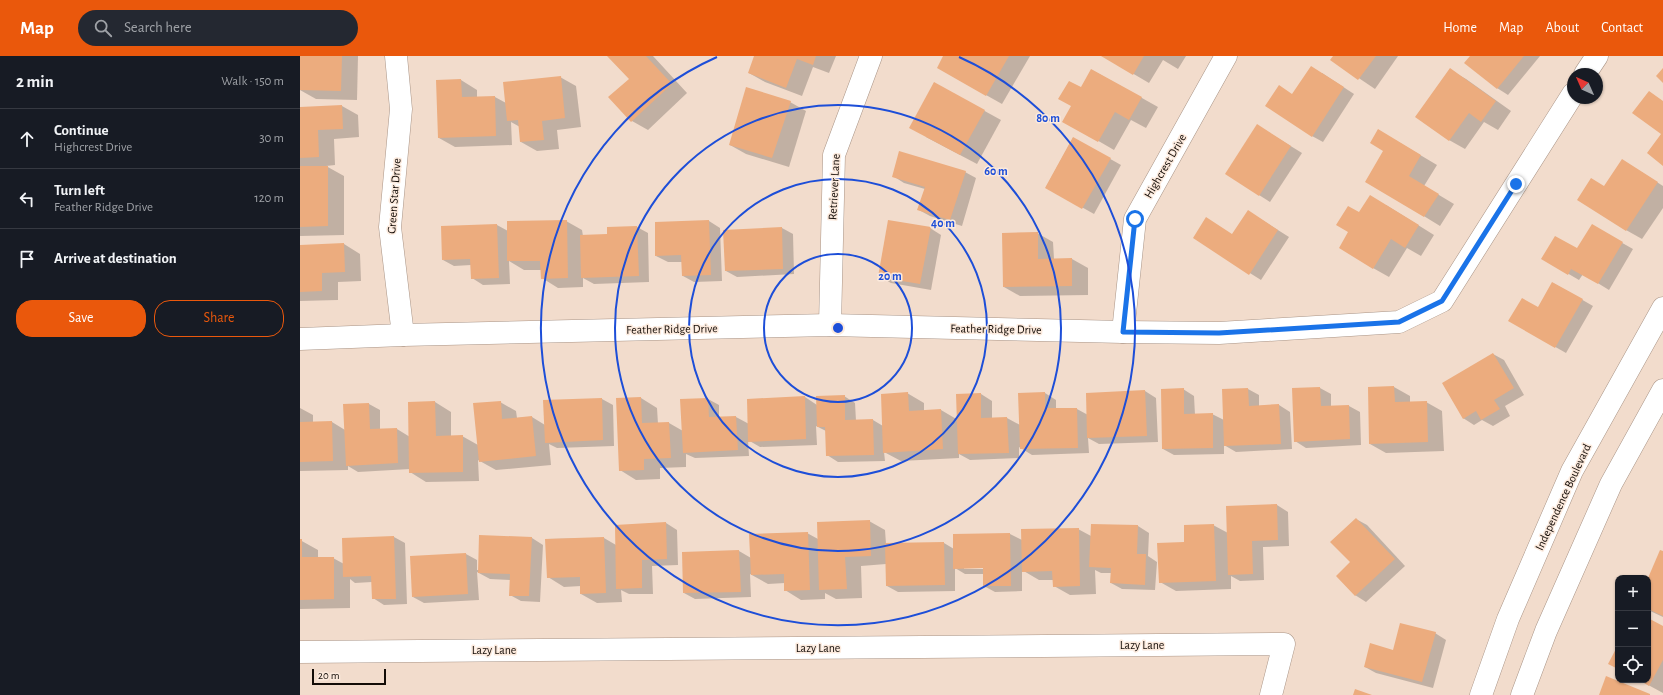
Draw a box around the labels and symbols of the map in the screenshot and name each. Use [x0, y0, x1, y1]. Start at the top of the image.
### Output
north arrow [1567, 68, 1603, 104]
text: 80 m [1036, 112, 1060, 124]
street label: Highcrest Drive [1142, 132, 1188, 200]
street label: Retriever Lane [826, 154, 842, 220]
street label: Green Star Drive [385, 158, 403, 234]
text: 60 m [984, 165, 1008, 177]
route end [1507, 175, 1525, 193]
route start [1126, 210, 1144, 228]
text: 40 m [931, 217, 955, 229]
text: 20 m [878, 270, 902, 282]
centre of rings [831, 321, 845, 335]
street label: Feather Ridge Drive [626, 322, 718, 336]
street label: Feather Ridge Drive [950, 322, 1042, 336]
street label: Independence Boulevard [1533, 442, 1593, 552]
street label: Lazy Lane [1120, 639, 1164, 652]
street label: Lazy Lane [796, 642, 840, 655]
street label: Lazy Lane [472, 644, 516, 657]
scale bar [312, 667, 386, 686]

